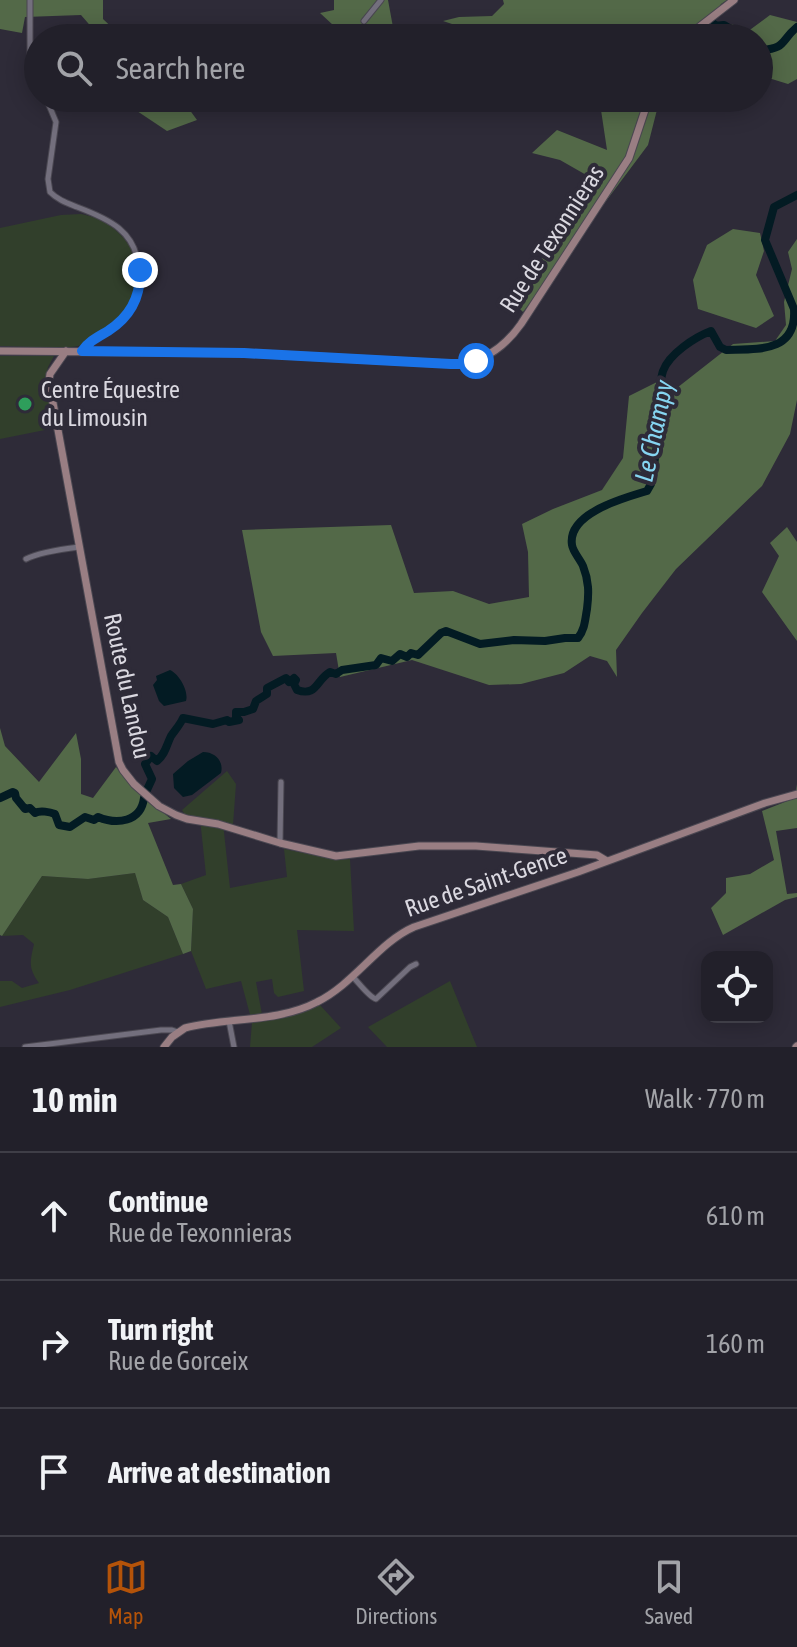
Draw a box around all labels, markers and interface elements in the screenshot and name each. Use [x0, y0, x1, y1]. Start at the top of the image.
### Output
search box [24, 24, 773, 112]
icon: search [52, 46, 96, 90]
text: Search here [116, 51, 245, 85]
street label: Rue de Texonnieras [494, 160, 609, 317]
route end [122, 252, 158, 288]
route start [458, 343, 494, 379]
place label: Centre Équestre du Limousin [41, 376, 180, 431]
water label: Le Champy [629, 377, 679, 485]
marker: Centre Équestre du Limousin [16, 395, 34, 413]
street label: Route du Landou [99, 611, 156, 761]
street label: Rue de Saint-Gence [401, 841, 570, 922]
map controls [701, 951, 773, 1023]
button: locate [701, 951, 773, 1023]
text: 10 min [32, 1080, 117, 1119]
text: Walk · 770 m [645, 1084, 765, 1114]
text: Continue [108, 1184, 208, 1218]
icon: ahead [32, 1194, 76, 1238]
text: 610 m [706, 1201, 765, 1231]
text: Rue de Texonnieras [108, 1218, 292, 1248]
text: Turn right [108, 1312, 214, 1346]
icon: right [32, 1322, 76, 1366]
text: 160 m [706, 1329, 765, 1359]
text: Rue de Gorceix [108, 1346, 248, 1376]
icon: arrive [32, 1450, 76, 1494]
text: Arrive at destination [108, 1455, 330, 1489]
tab: Map [104, 1555, 148, 1629]
tab: Directions [355, 1555, 437, 1629]
tab: Saved [645, 1555, 693, 1629]

